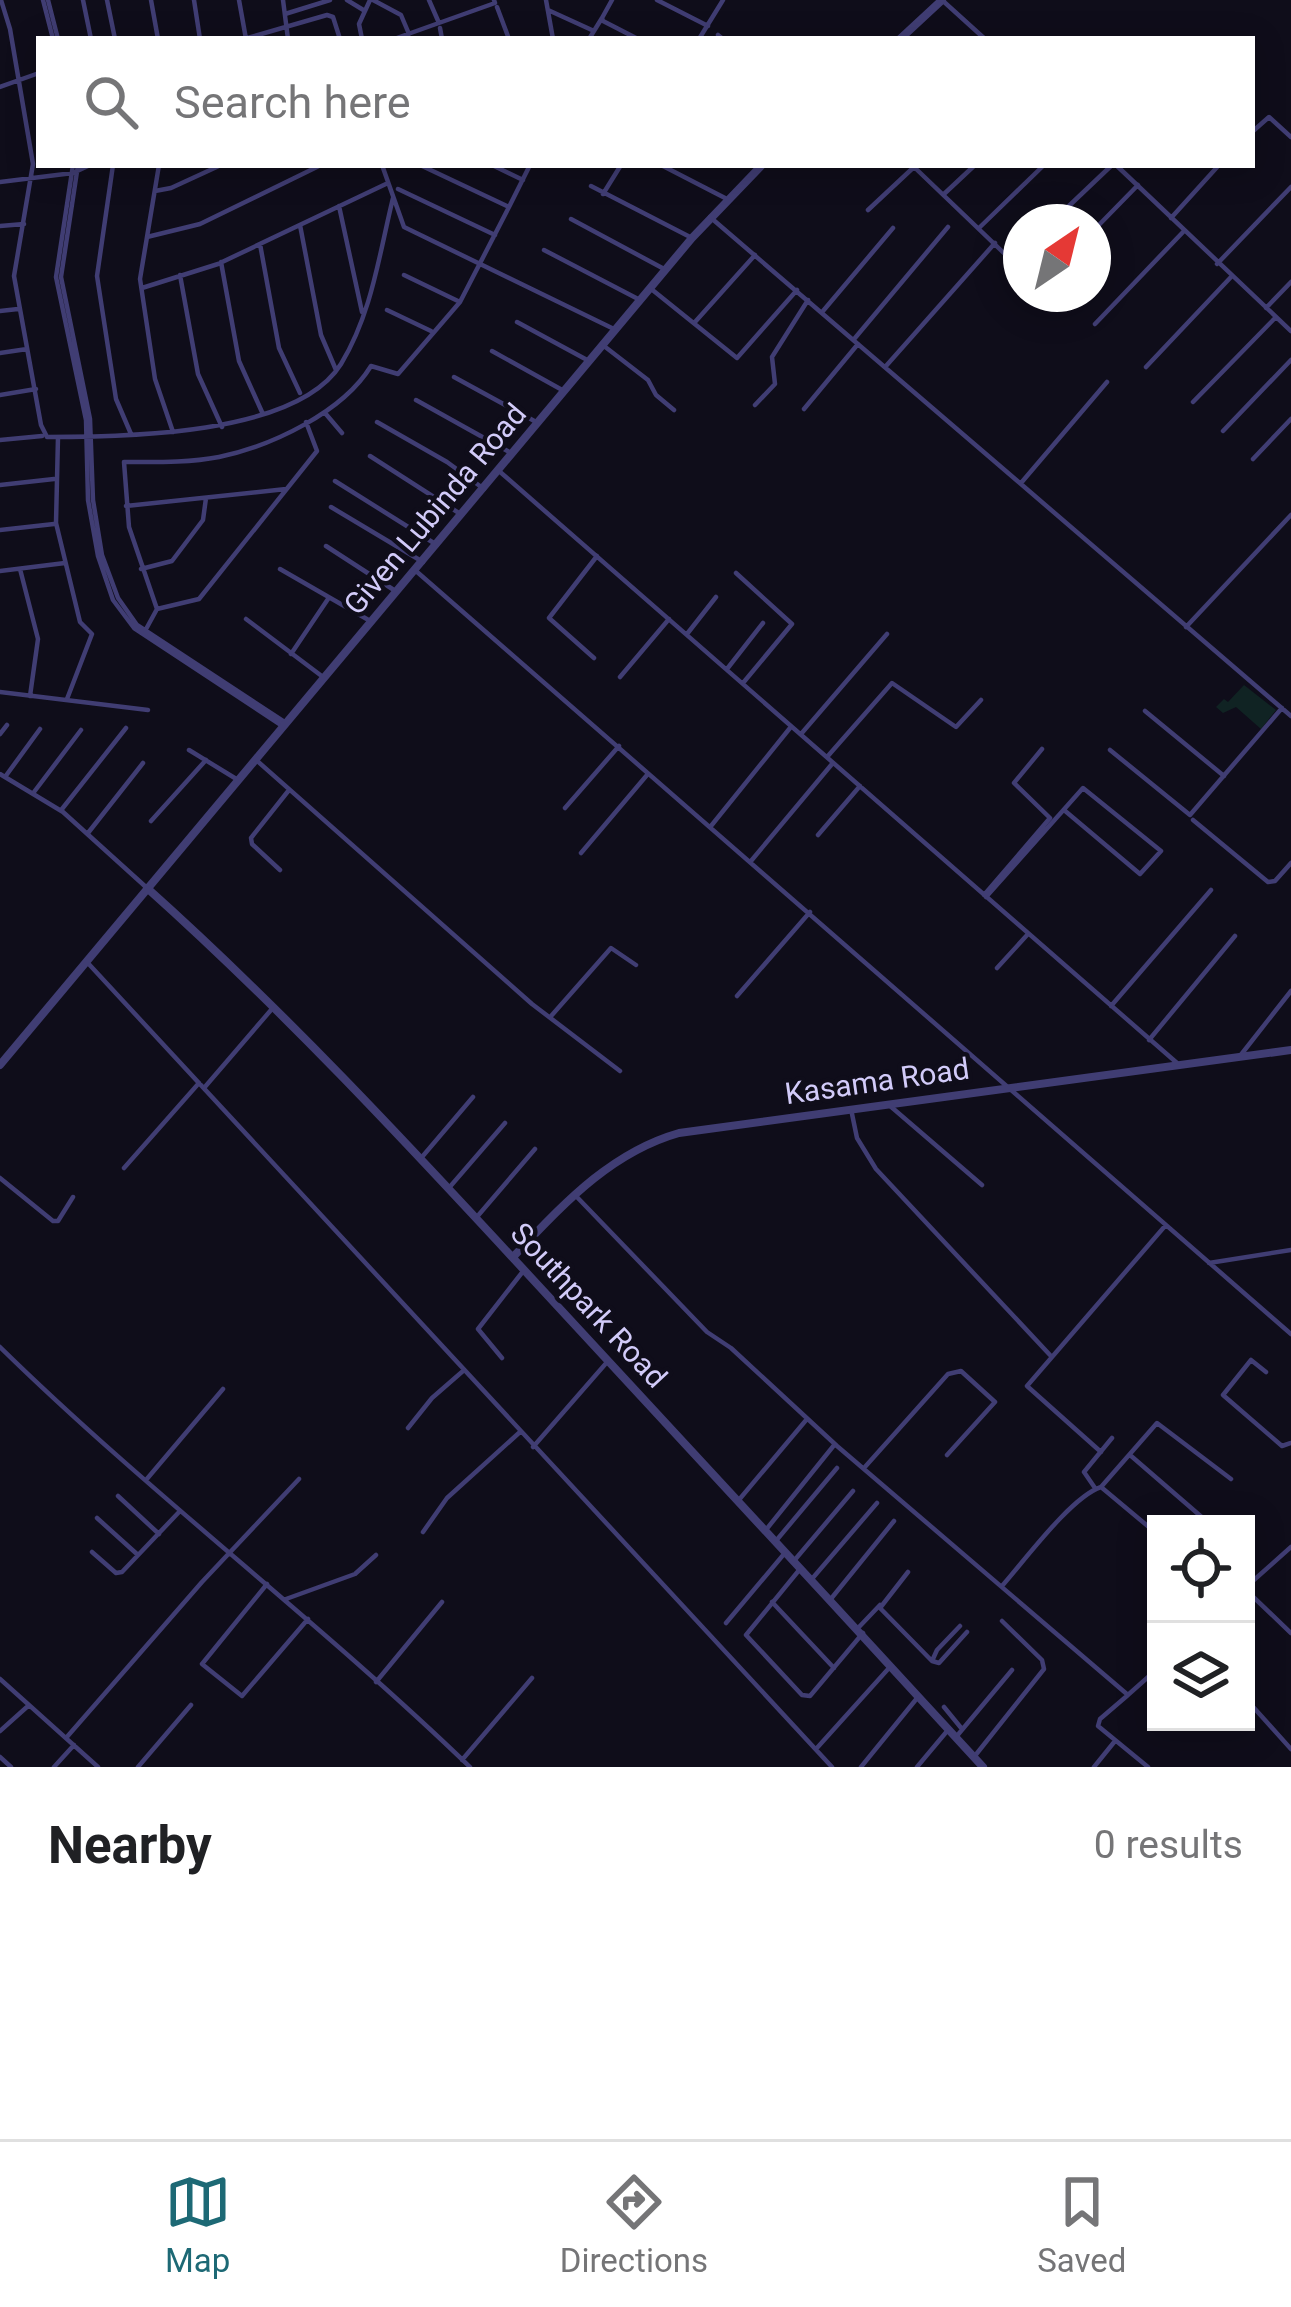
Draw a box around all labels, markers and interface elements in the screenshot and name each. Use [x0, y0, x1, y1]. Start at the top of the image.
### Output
search box [36, 36, 1255, 168]
icon: search [78, 69, 144, 135]
text: Search here [174, 76, 411, 129]
north arrow [1003, 204, 1111, 312]
street label: Given Lubinda Road [337, 397, 533, 621]
street label: Kasama Road [783, 1051, 971, 1111]
street label: Southpark Road [504, 1215, 674, 1395]
map controls [1147, 1515, 1255, 1731]
button: locate [1147, 1515, 1255, 1623]
button: layers [1147, 1623, 1255, 1731]
text: Nearby [48, 1816, 212, 1875]
text: 0 results [1094, 1822, 1243, 1868]
tab: Map [165, 2169, 231, 2280]
tab: Directions [560, 2169, 708, 2280]
tab: Saved [1037, 2169, 1126, 2280]

